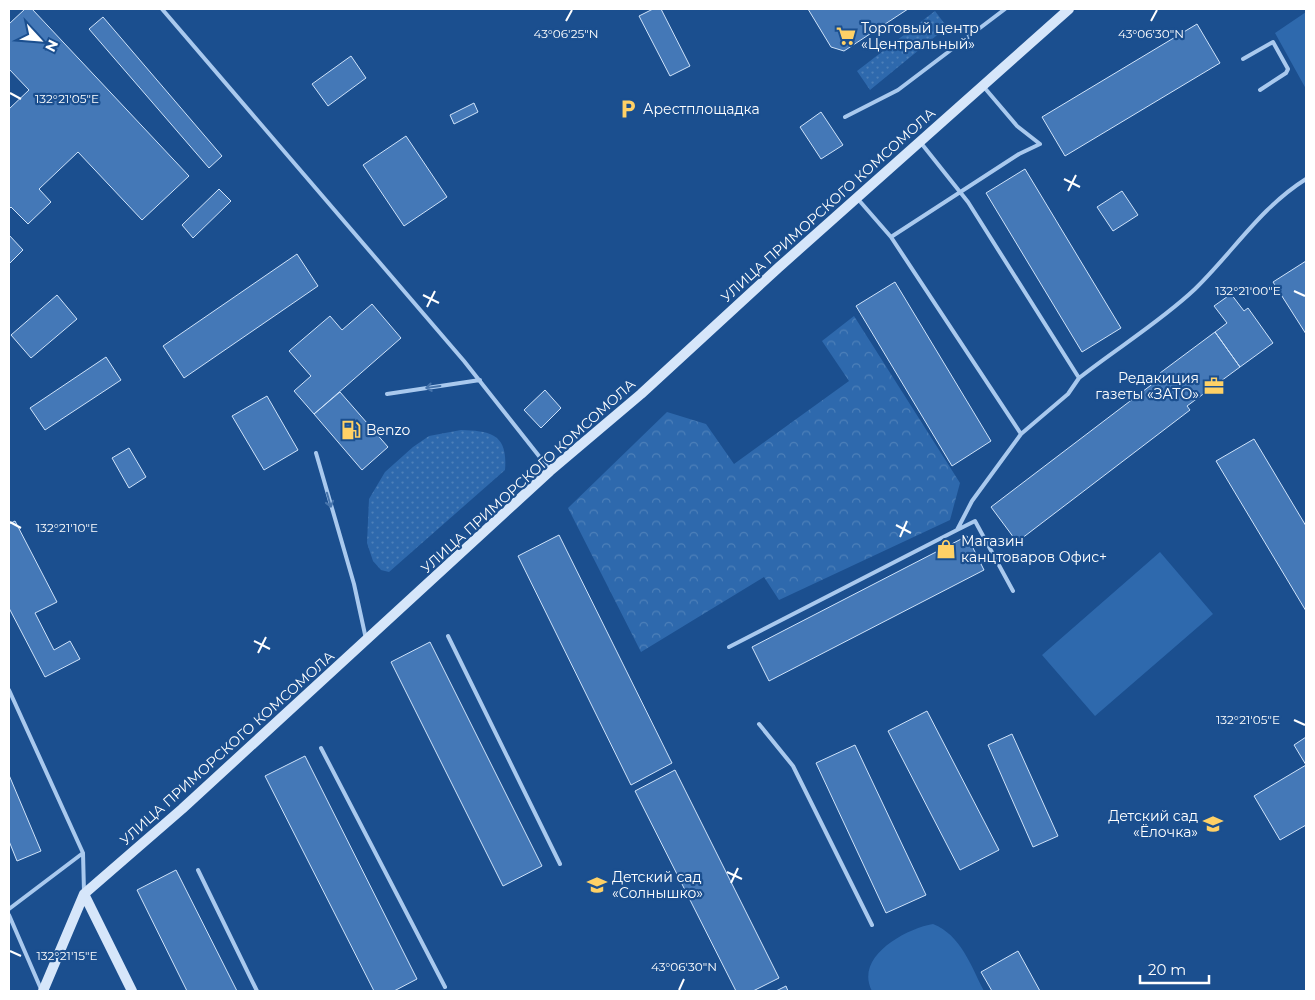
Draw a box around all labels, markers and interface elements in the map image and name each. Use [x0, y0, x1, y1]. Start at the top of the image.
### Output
north arrow [15, 15, 65, 65]
place label: Торговый центр «Центральный» [861, 19, 979, 53]
supermarket icon: Торговый центр «Центральный» [835, 25, 857, 47]
text: 43°06'25"N [533, 26, 599, 41]
text: 43°06'30"N [1118, 26, 1184, 41]
text: N [41, 37, 62, 55]
text: 132°21'05"E [35, 91, 99, 106]
parking icon: Арестплощадка [617, 98, 639, 120]
place label: Арестплощадка [643, 100, 760, 118]
street label: УЛИЦА ПРИМОРСКОГО КОМСОМОЛА [717, 104, 939, 306]
text: 132°21'00"E [1215, 283, 1281, 298]
place label: Редакиция газеты «ЗАТО» [1095, 369, 1199, 403]
street label: УЛИЦА ПРИМОРСКОГО КОМСОМОЛА [417, 375, 639, 577]
office icon: Редакиция газеты «ЗАТО» [1203, 375, 1225, 397]
one-way arrow [426, 382, 442, 392]
fuel station icon: Benzo [340, 419, 362, 441]
place label: Benzo [366, 421, 411, 439]
one-way arrow [325, 492, 335, 508]
text: 132°21'10"E [36, 520, 98, 535]
place label: Магазин канцтоваров Офис+ [961, 532, 1107, 566]
shop icon: Магазин канцтоваров Офис+ [935, 538, 957, 560]
street label: УЛИЦА ПРИМОРСКОГО КОМСОМОЛА [116, 647, 338, 849]
text: 132°21'05"E [1216, 712, 1280, 727]
place label: Детский сад «Ёлочка» [1108, 807, 1198, 841]
school or university icon: Детский сад «Ёлочка» [1202, 813, 1224, 835]
place label: Детский сад «Солнышко» [612, 868, 703, 902]
school or university icon: Детский сад «Солнышко» [586, 874, 608, 896]
text: 132°21'15"E [36, 948, 98, 963]
scale bar [1140, 952, 1209, 984]
text: 43°06'30"N [651, 959, 717, 974]
text: 20 m [1148, 960, 1186, 979]

